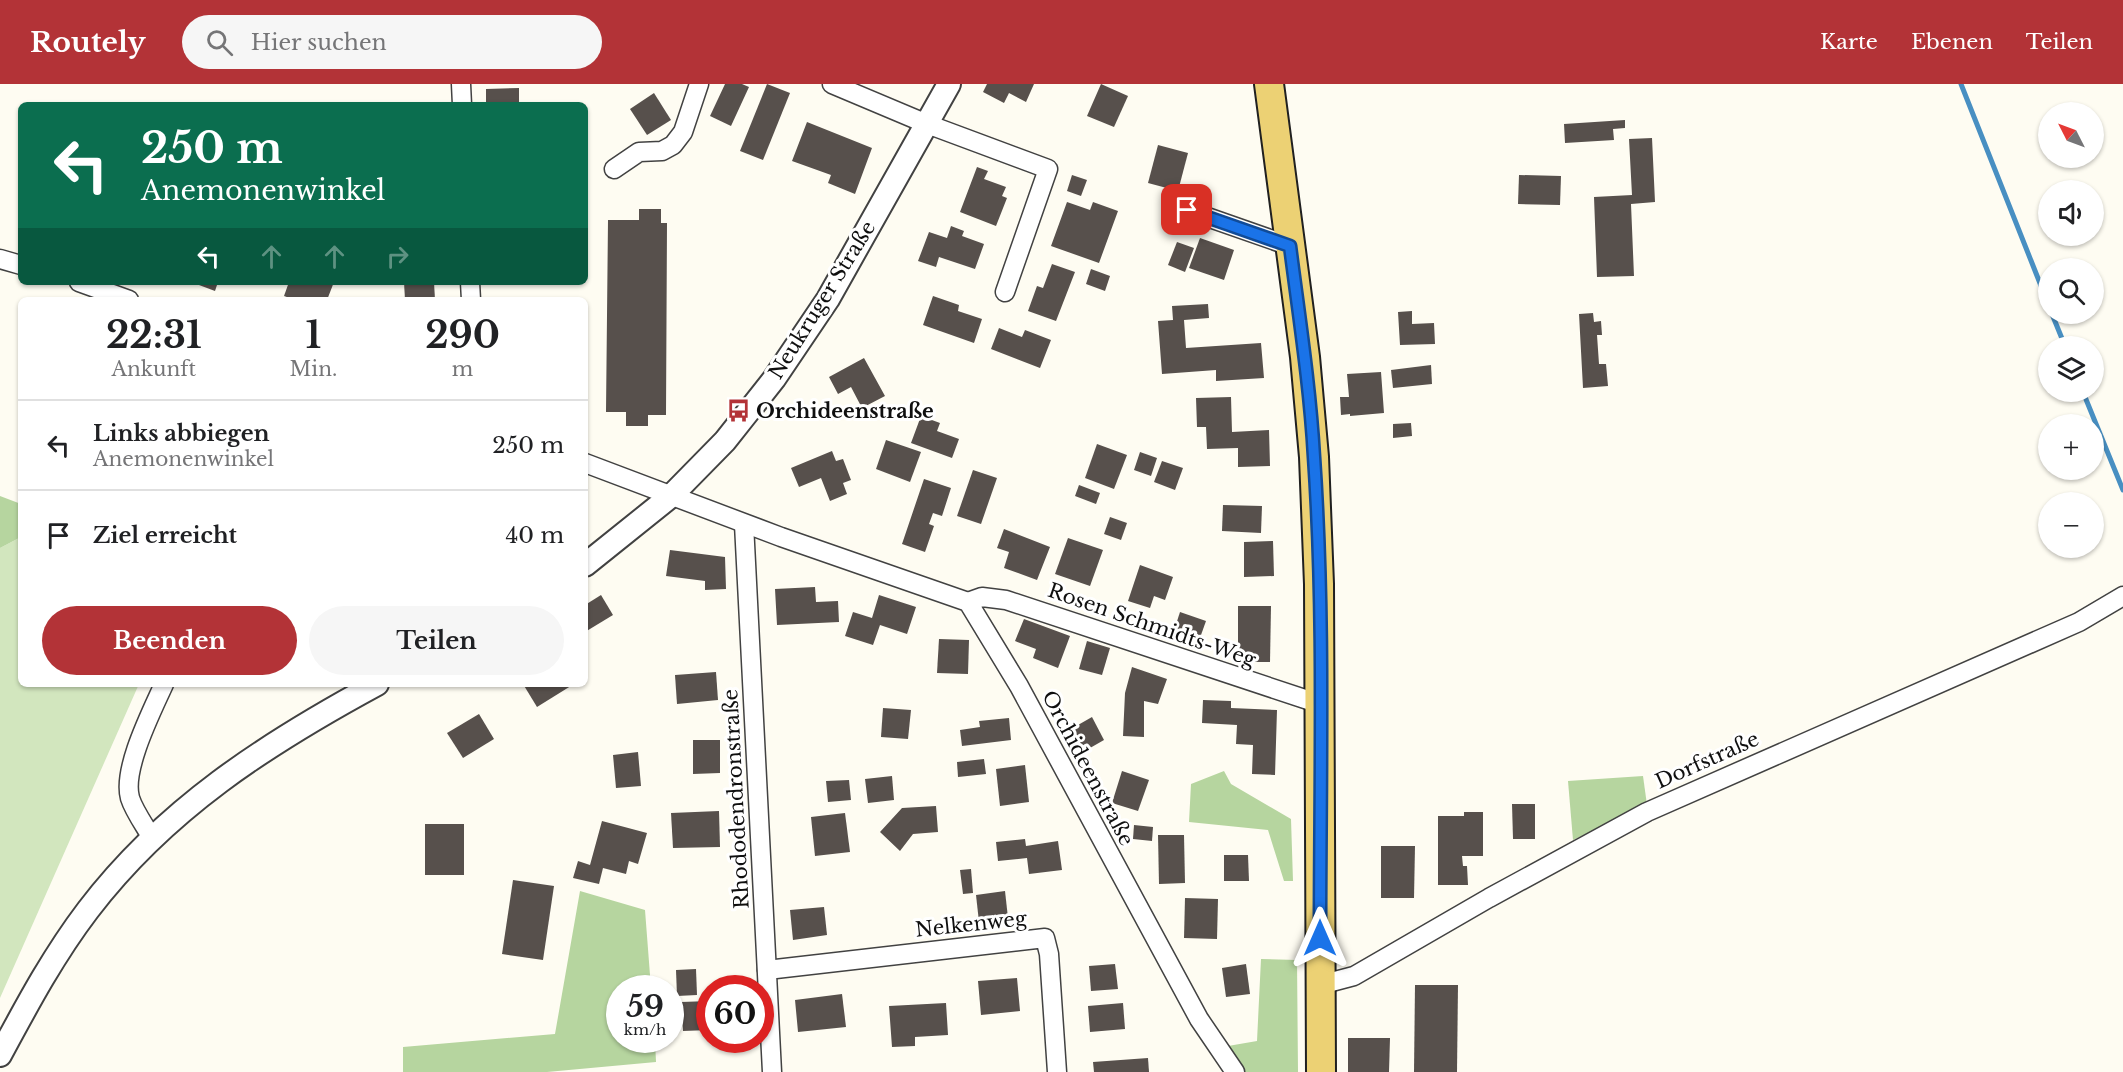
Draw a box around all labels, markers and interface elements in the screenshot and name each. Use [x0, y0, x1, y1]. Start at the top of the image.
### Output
search box [182, 15, 602, 69]
text: Routely [30, 25, 146, 60]
icon: search [203, 26, 236, 59]
text: Hier suchen [251, 29, 387, 56]
text: Karte [1820, 29, 1878, 55]
text: Ebenen [1911, 29, 1993, 55]
text: Teilen [2026, 29, 2093, 55]
north arrow [2038, 102, 2104, 168]
map controls [2038, 102, 2104, 558]
text: 250 m [141, 122, 283, 174]
icon: left [42, 126, 120, 204]
text: Anemonenwinkel [141, 174, 385, 207]
button: sound [2038, 180, 2104, 246]
pin [1161, 184, 1212, 235]
icon: arrive [1170, 193, 1203, 226]
street label: Neukruger Straße [764, 217, 880, 383]
icon: left [192, 240, 225, 273]
icon: ahead [255, 240, 288, 273]
icon: ahead [318, 240, 351, 273]
icon: right [381, 240, 414, 273]
button: search [2038, 258, 2104, 324]
text: 22:31 [106, 313, 202, 358]
text: 1 [306, 313, 321, 358]
text: 290 [425, 313, 500, 358]
button: layers [2038, 336, 2104, 402]
text: Ankunft [112, 357, 196, 381]
text: Min. [290, 357, 337, 381]
text: m [452, 357, 473, 381]
bus stop icon: Orchideenstraße [725, 398, 751, 424]
place label: Orchideenstraße [756, 399, 934, 423]
button: + [2038, 414, 2104, 480]
text: Links abbiegen [93, 420, 270, 447]
icon: left [42, 429, 75, 462]
text: 250 m [492, 432, 564, 459]
text: Anemonenwinkel [93, 447, 274, 471]
button: − [2038, 492, 2104, 558]
icon: arrive [42, 519, 75, 552]
text: Ziel erreicht [93, 522, 237, 549]
text: 40 m [506, 522, 564, 549]
street label: Rosen Schmidts-Weg [1045, 578, 1260, 672]
button: Beenden [42, 606, 297, 675]
button: Teilen [309, 606, 564, 675]
street label: Orchideenstraße [1037, 686, 1139, 850]
street label: Rhododendronstraße [718, 689, 754, 909]
street label: Dorfstraße [1651, 726, 1763, 794]
street label: Nelkenweg [914, 906, 1029, 942]
position arrow [1288, 906, 1352, 970]
speed limit sign: 60 [696, 975, 774, 1053]
text: 59 [626, 988, 664, 1025]
text: km/h [624, 1020, 666, 1039]

